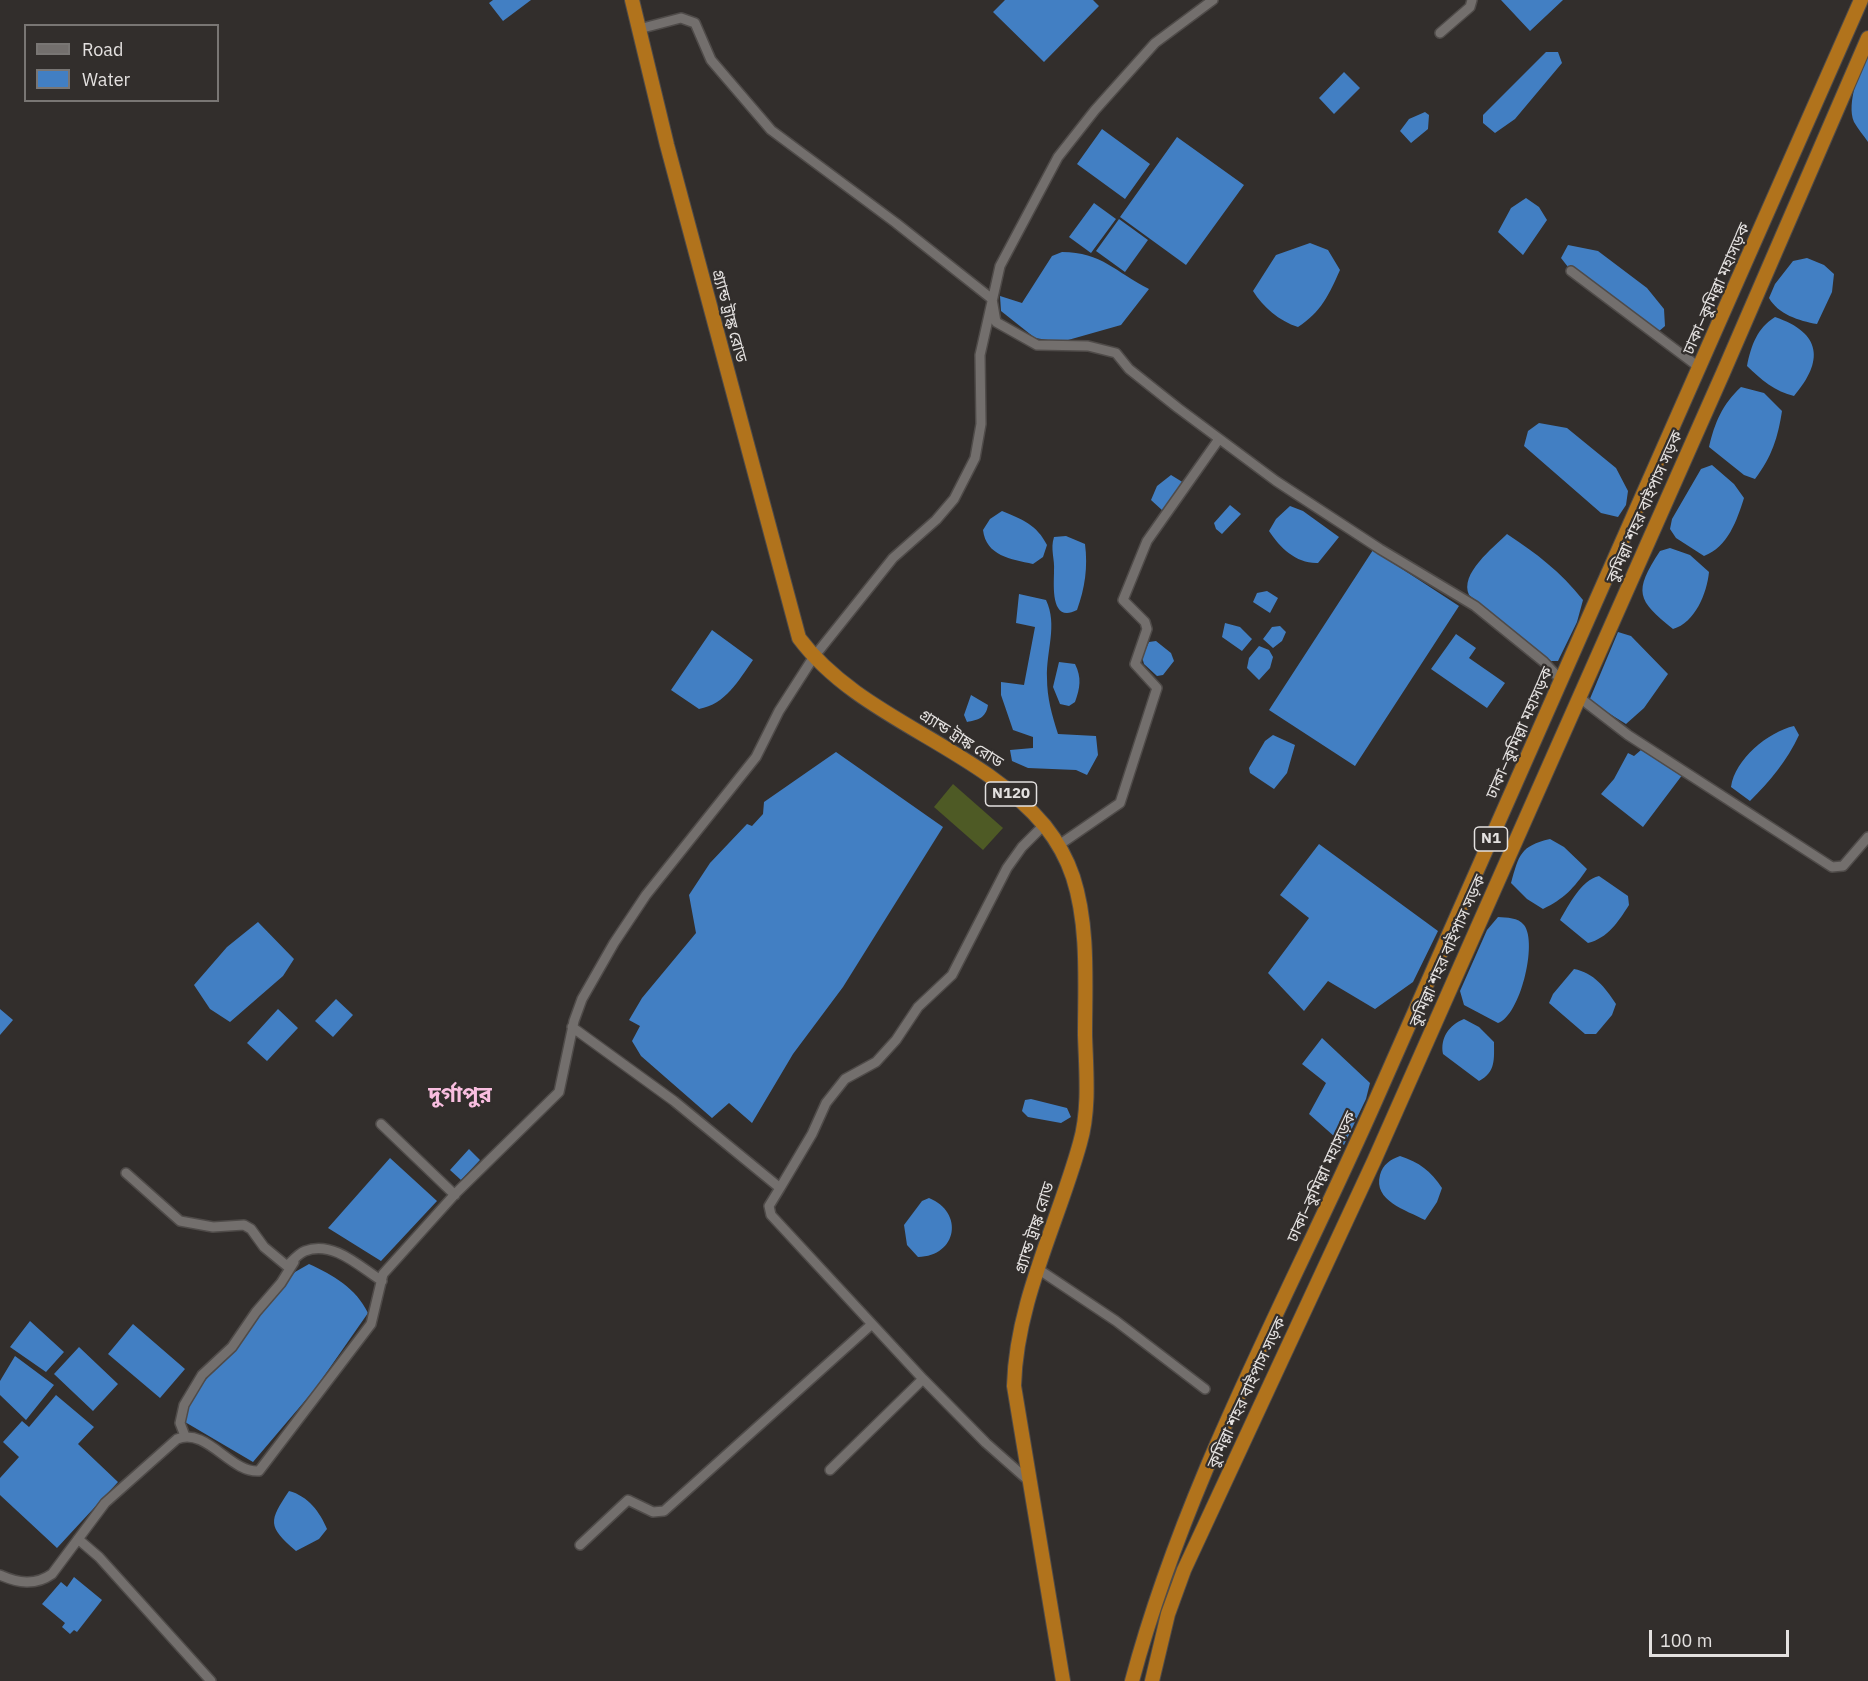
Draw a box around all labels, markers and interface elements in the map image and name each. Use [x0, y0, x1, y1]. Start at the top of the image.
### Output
legend [24, 24, 219, 102]
text: Road [82, 38, 123, 61]
text: Water [82, 68, 130, 91]
street label: ঢাকা–কুমিল্লা মহাসড়ক [1679, 220, 1755, 358]
street label: গ্র্যান্ড ট্রাঙ্ক রোড [707, 268, 751, 364]
street label: কুমিল্লা শহর বাইপাস সড়ক [1603, 428, 1687, 586]
street label: ঢাকা–কুমিল্লা মহাসড়ক [1482, 664, 1558, 802]
street label: গ্র্যান্ড ট্রাঙ্ক রোড [916, 706, 1006, 772]
road number: N120 [986, 782, 1036, 806]
road number: N1 [1474, 827, 1508, 851]
street label: কুমিল্লা শহর বাইপাস সড়ক [1406, 872, 1490, 1030]
district label: দুর্গাপুর [428, 1083, 492, 1109]
street label: ঢাকা–কুমিল্লা মহাসড়ক [1283, 1109, 1361, 1245]
street label: গ্র্যান্ড ট্রাঙ্ক রোড [1011, 1180, 1059, 1276]
street label: কুমিল্লা শহর বাইপাস সড়ক [1204, 1314, 1290, 1472]
scale bar [1652, 1618, 1792, 1656]
text: 100 m [1660, 1629, 1712, 1652]

